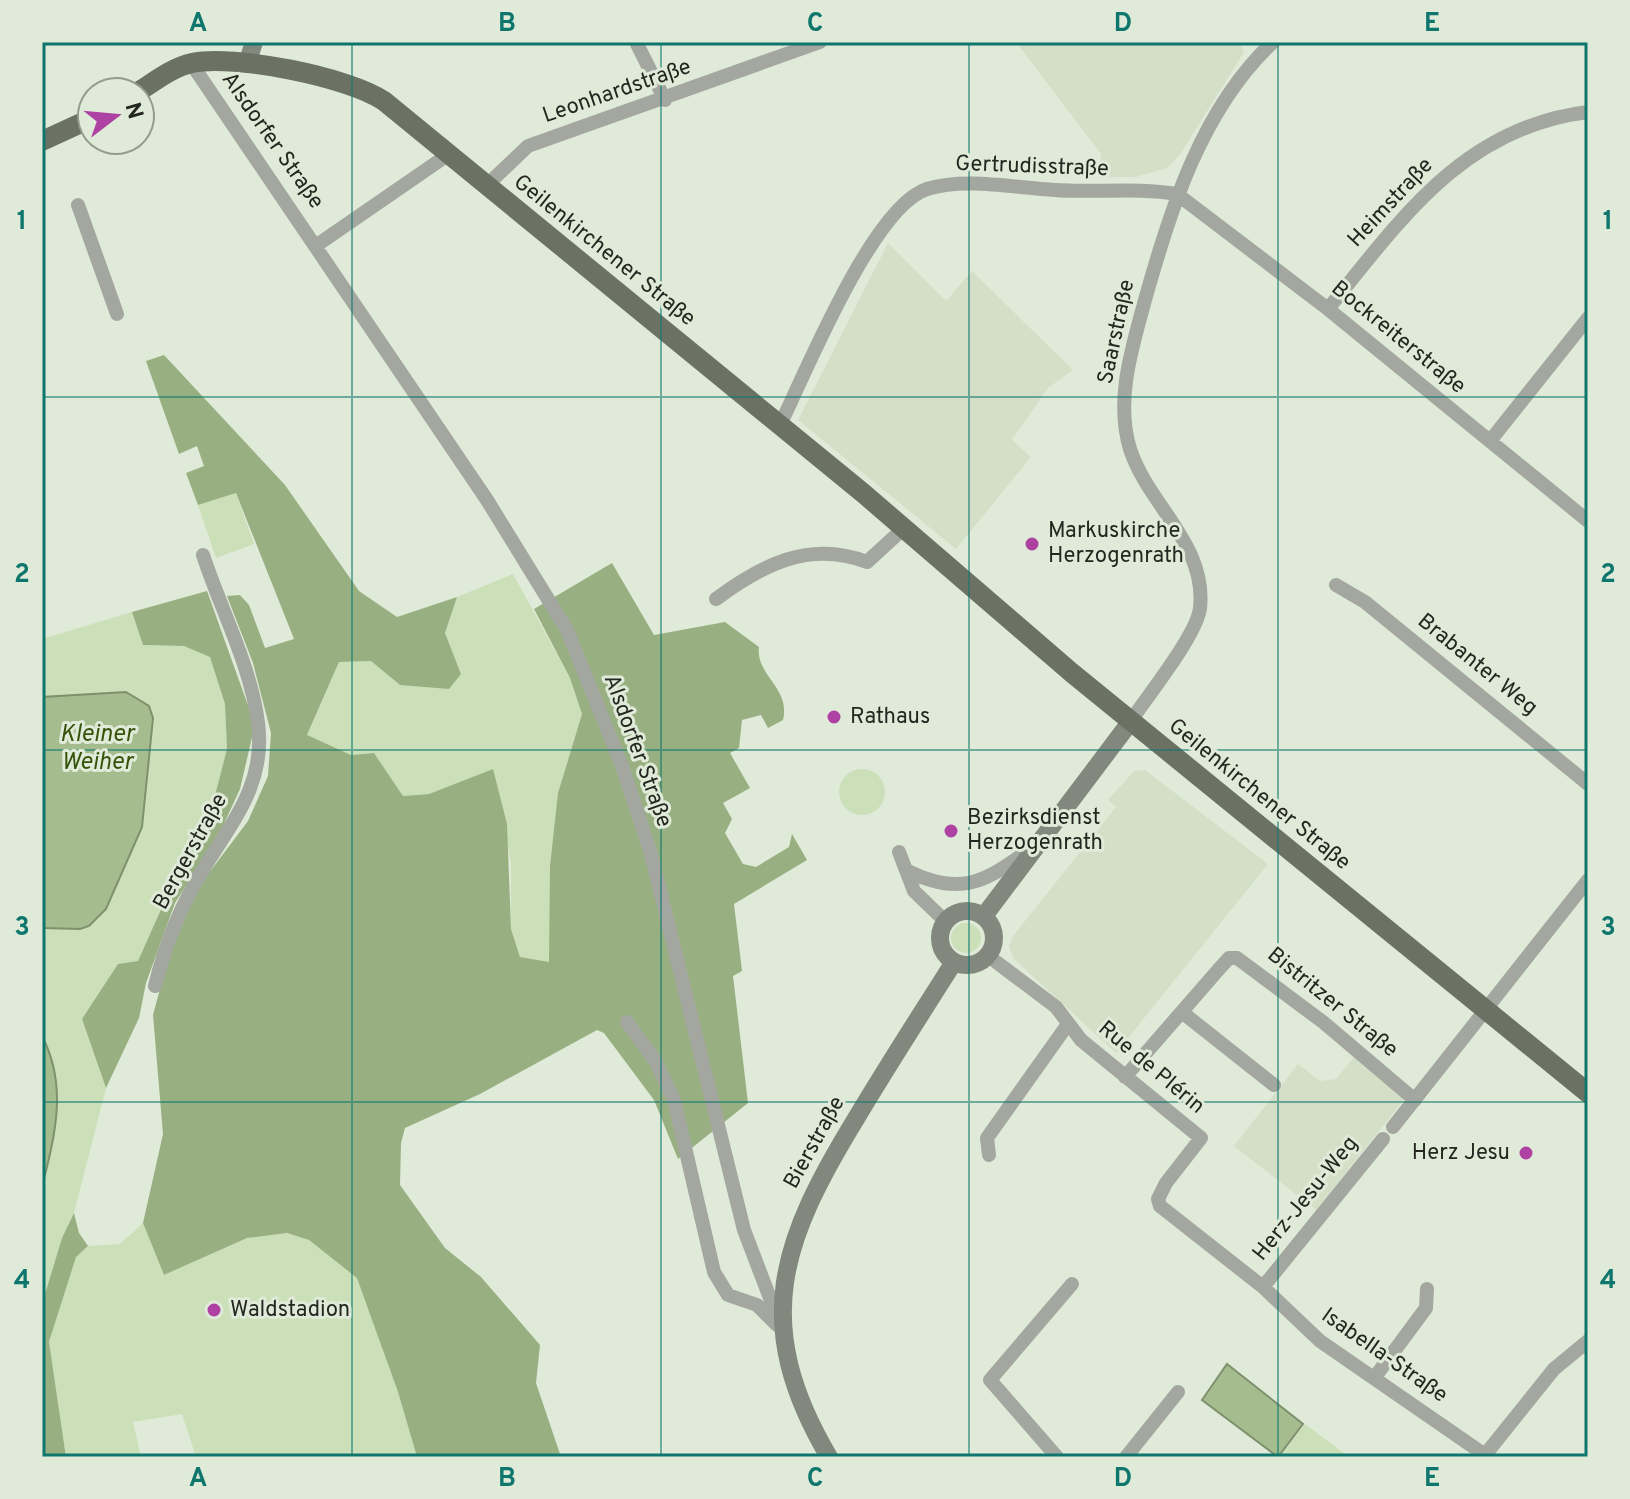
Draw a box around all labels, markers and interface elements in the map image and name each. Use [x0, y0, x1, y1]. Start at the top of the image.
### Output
text: A [189, 8, 207, 41]
text: B [498, 8, 516, 41]
text: C [807, 8, 823, 41]
text: D [1114, 8, 1132, 41]
text: E [1424, 8, 1440, 41]
street label: Leonhardstraße [539, 54, 695, 130]
street label: Alsdorfer Straße [215, 67, 329, 215]
north arrow [76, 76, 156, 156]
text: N [118, 100, 148, 122]
street label: Gertrudisstraße [955, 151, 1109, 183]
street label: Heimstraße [1343, 153, 1439, 253]
street label: Geilenkirchener Straße [508, 169, 700, 333]
text: 1 [17, 206, 27, 239]
text: 1 [1603, 206, 1613, 239]
street label: Bockreiterstraße [1325, 276, 1471, 400]
street label: Saarstraße [1093, 277, 1141, 387]
place label: Markuskirche Herzogenrath [1048, 518, 1184, 570]
marker: Markuskirche Herzogenrath [1023, 535, 1041, 553]
text: 2 [14, 559, 30, 592]
text: 2 [1600, 559, 1616, 592]
street label: Brabanter Weg [1411, 608, 1543, 722]
street label: Alsdorfer Straße [597, 671, 677, 831]
place label: Rathaus [850, 704, 930, 731]
marker: Rathaus [825, 708, 843, 726]
street label: Geilenkirchener Straße [1163, 713, 1355, 877]
water label: Kleiner Weiher [60, 720, 136, 778]
street label: Bergerstraße [148, 789, 234, 915]
place label: Bezirksdienst Herzogenrath [967, 805, 1103, 857]
marker: Bezirksdienst Herzogenrath [942, 822, 960, 840]
text: 3 [14, 912, 30, 945]
text: 3 [1600, 912, 1616, 945]
street label: Bistritzer Straße [1261, 942, 1403, 1064]
street label: Rue de Plérin [1092, 1016, 1210, 1120]
street label: Bierstraße [779, 1092, 851, 1194]
street label: Herz-Jesu-Weg [1248, 1131, 1364, 1267]
place label: Herz Jesu [1412, 1140, 1510, 1167]
marker: Herz Jesu [1517, 1144, 1535, 1162]
text: 4 [14, 1265, 30, 1298]
text: 4 [1600, 1265, 1616, 1298]
place label: Waldstadion [230, 1297, 350, 1324]
marker: Waldstadion [205, 1301, 223, 1319]
street label: Isabella-Straße [1316, 1303, 1452, 1409]
text: A [189, 1463, 207, 1496]
text: B [498, 1463, 516, 1496]
text: C [807, 1463, 823, 1496]
text: D [1114, 1463, 1132, 1496]
text: E [1424, 1463, 1440, 1496]

